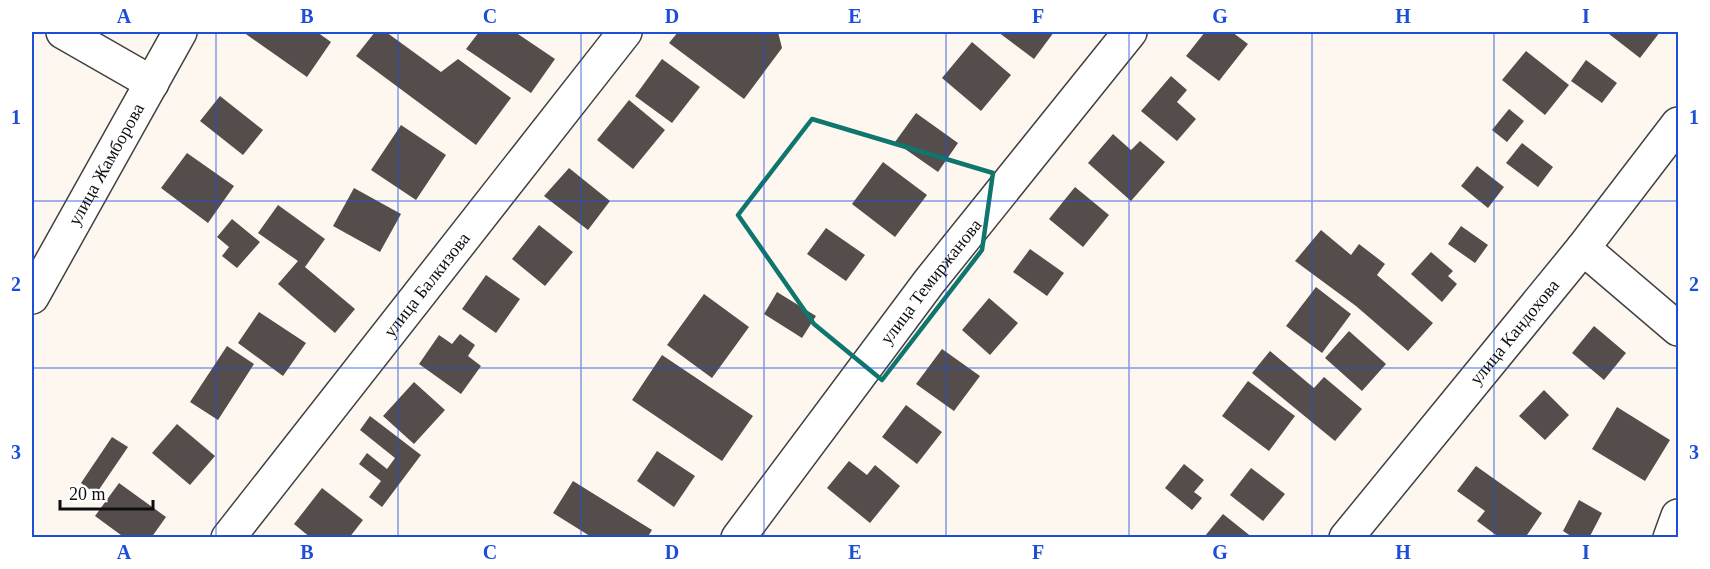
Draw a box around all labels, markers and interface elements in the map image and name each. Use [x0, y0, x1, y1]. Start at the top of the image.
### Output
text: A [117, 5, 132, 27]
text: B [300, 5, 314, 27]
text: C [483, 5, 497, 27]
text: D [665, 5, 679, 27]
text: E [848, 5, 862, 27]
text: F [1032, 5, 1044, 27]
text: G [1212, 5, 1228, 27]
text: H [1395, 5, 1411, 27]
text: I [1582, 5, 1590, 27]
street label: улица Жамборова [64, 100, 148, 229]
text: 1 [11, 106, 21, 128]
text: 1 [1689, 106, 1699, 128]
street label: улица Темиржанова [876, 215, 986, 348]
street label: улица Балкизова [380, 228, 474, 341]
text: 2 [11, 273, 21, 295]
text: 2 [1689, 273, 1699, 295]
street label: улица Кандохова [1466, 275, 1563, 389]
text: 3 [11, 441, 21, 463]
text: 3 [1689, 441, 1699, 463]
scale bar [60, 473, 153, 511]
text: 20 m [69, 484, 106, 504]
text: A [117, 541, 132, 563]
text: B [300, 541, 314, 563]
text: C [483, 541, 497, 563]
text: D [665, 541, 679, 563]
text: E [848, 541, 862, 563]
text: F [1032, 541, 1044, 563]
text: G [1212, 541, 1228, 563]
text: H [1395, 541, 1411, 563]
text: I [1582, 541, 1590, 563]

